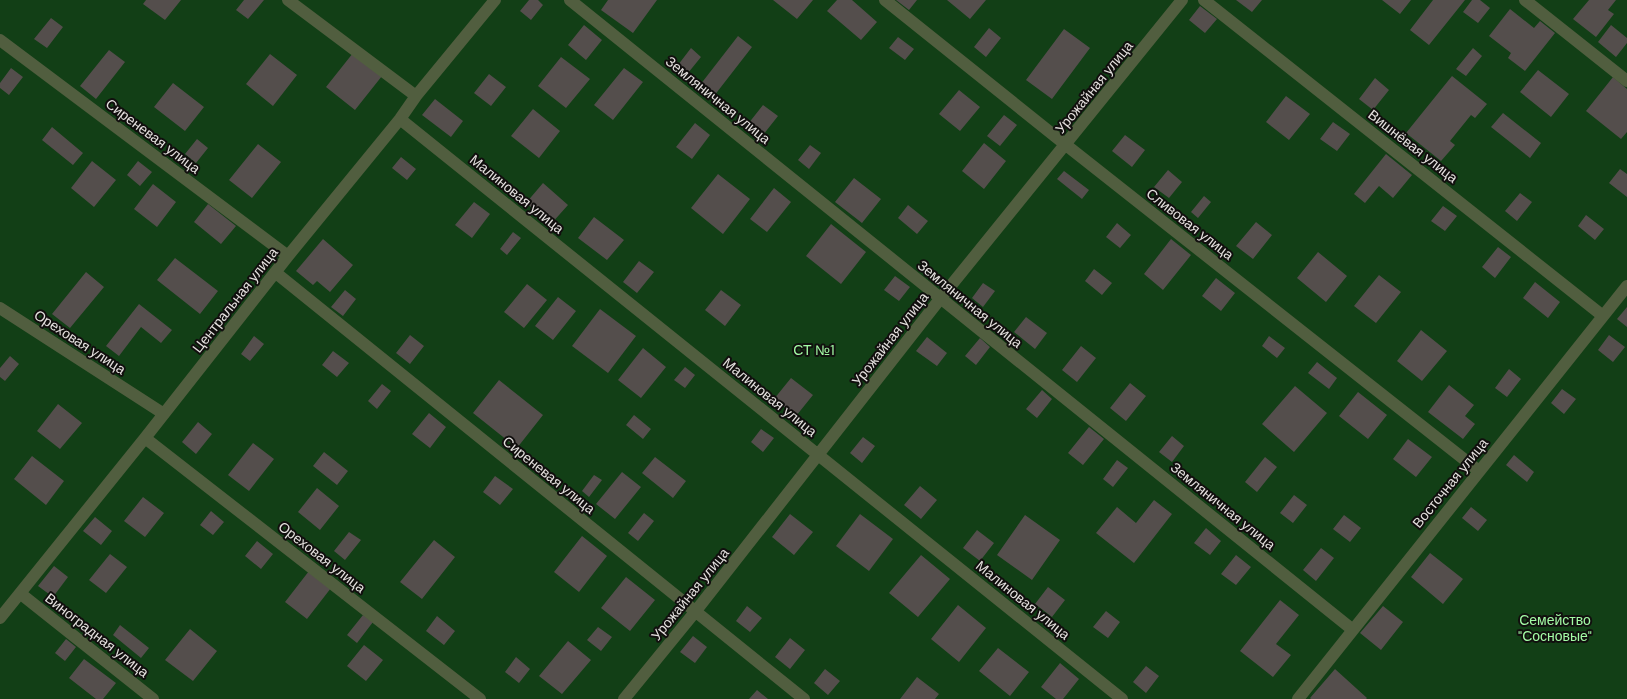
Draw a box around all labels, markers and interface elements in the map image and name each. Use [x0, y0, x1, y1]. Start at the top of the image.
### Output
street label: Урожайная улица [1051, 37, 1137, 137]
street label: Земляничная улица [662, 52, 774, 148]
street label: Сиреневая улица [102, 95, 204, 178]
street label: Вишнёвая улица [1365, 105, 1462, 187]
street label: Малиновая улица [466, 151, 568, 238]
street label: Сливовая улица [1143, 184, 1237, 264]
street label: Центральная улица [188, 244, 282, 356]
street label: Земляничная улица [914, 256, 1026, 352]
street label: Урожайная улица [848, 288, 932, 389]
street label: Ореховая улица [31, 306, 129, 378]
park label: СТ №1 [793, 341, 835, 359]
street label: Малиновая улица [719, 354, 821, 441]
street label: Сиреневая улица [499, 432, 599, 518]
street label: Восточная улица [1408, 434, 1492, 532]
street label: Земляничная улица [1167, 458, 1279, 554]
street label: Ореховая улица [275, 517, 369, 597]
street label: Урожайная улица [647, 544, 733, 644]
street label: Малиновая улица [972, 557, 1074, 644]
street label: Виноградная улица [41, 589, 153, 681]
park label: Семейство "Сосновые" [1518, 611, 1592, 645]

